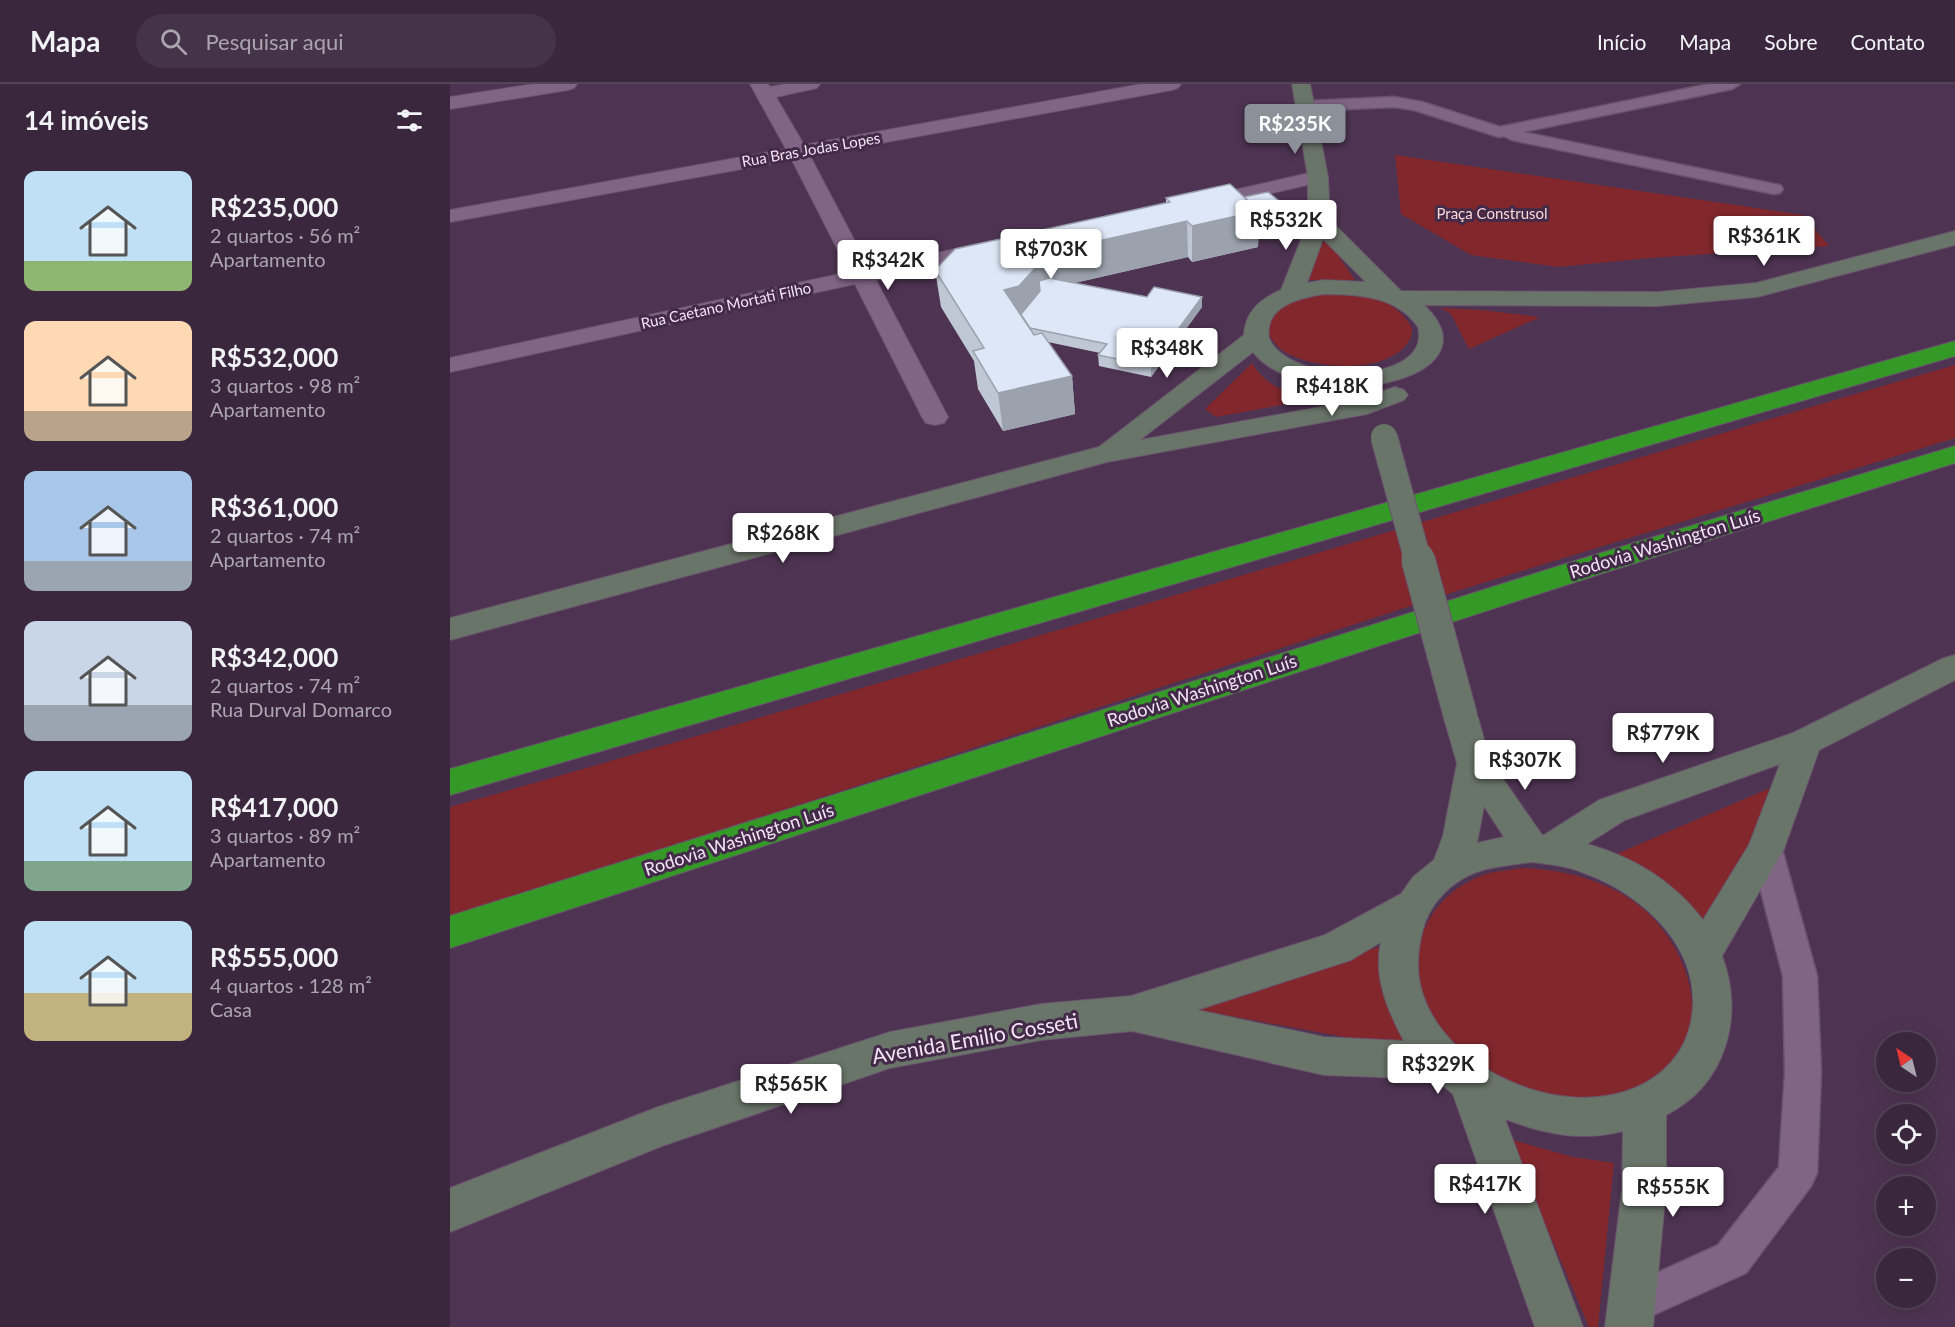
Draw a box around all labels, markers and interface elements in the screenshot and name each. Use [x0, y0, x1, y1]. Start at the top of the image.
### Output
search box [136, 14, 556, 68]
text: Mapa [30, 24, 100, 58]
icon: search [157, 25, 190, 58]
text: Pesquisar aqui [205, 28, 344, 55]
text: Início [1597, 29, 1646, 54]
text: Mapa [1679, 29, 1731, 54]
text: Sobre [1764, 29, 1817, 54]
text: Contato [1850, 29, 1925, 54]
text: 14 imóveis [24, 104, 149, 136]
icon: filters [393, 104, 426, 137]
pin: R$235K [1246, 104, 1344, 155]
text: R$235K [1259, 111, 1331, 135]
street label: Rua Bras Jodas Lopes [740, 128, 881, 170]
text: R$235,000 [210, 191, 338, 223]
icon: home [72, 195, 144, 267]
pin: R$532K [1237, 200, 1335, 251]
park label: Praça Construsol [1436, 204, 1548, 222]
text: R$532K [1250, 207, 1322, 231]
pin: R$361K [1715, 216, 1813, 267]
text: 2 quartos · 56 m² [210, 223, 360, 247]
text: R$361K [1728, 223, 1800, 247]
pin: R$703K [1002, 229, 1100, 280]
text: R$703K [1015, 236, 1087, 260]
pin: R$342K [839, 240, 937, 291]
text: Apartamento [210, 247, 326, 271]
text: R$342K [852, 247, 924, 271]
street label: Rua Caetano Mortati Filho [639, 278, 813, 332]
pin: R$348K [1118, 328, 1216, 379]
text: R$348K [1131, 335, 1203, 359]
text: R$532,000 [210, 341, 338, 373]
icon: home [72, 345, 144, 417]
pin: R$418K [1283, 366, 1381, 417]
text: 3 quartos · 98 m² [210, 373, 360, 397]
text: R$418K [1296, 373, 1368, 397]
text: Apartamento [210, 397, 326, 421]
text: R$361,000 [210, 491, 338, 523]
icon: home [72, 495, 144, 567]
street label: Rodovia Washington Luís [1567, 504, 1763, 583]
pin: R$268K [734, 513, 832, 564]
text: R$268K [747, 520, 819, 544]
text: 2 quartos · 74 m² [210, 523, 360, 547]
text: Apartamento [210, 547, 326, 571]
text: R$342,000 [210, 641, 338, 673]
icon: home [72, 645, 144, 717]
street label: Rodovia Washington Luís [1104, 649, 1299, 731]
text: 2 quartos · 74 m² [210, 673, 360, 697]
text: Rua Durval Domarco [210, 697, 392, 721]
pin: R$779K [1614, 713, 1712, 764]
text: R$779K [1627, 720, 1699, 744]
pin: R$307K [1476, 740, 1574, 791]
text: R$307K [1489, 747, 1561, 771]
text: R$417,000 [210, 791, 338, 823]
icon: home [72, 795, 144, 867]
street label: Rodovia Washington Luís [641, 798, 836, 880]
text: 3 quartos · 89 m² [210, 823, 360, 847]
text: Apartamento [210, 847, 326, 871]
text: R$555,000 [210, 941, 338, 973]
icon: home [72, 945, 144, 1017]
text: 4 quartos · 128 m² [210, 973, 372, 997]
text: Casa [210, 997, 252, 1021]
street label: Avenida Emilio Cosseti [870, 1007, 1080, 1068]
north arrow [1876, 1032, 1936, 1092]
map controls [1876, 1032, 1936, 1308]
pin: R$329K [1389, 1044, 1487, 1095]
text: R$329K [1402, 1051, 1474, 1075]
pin: R$565K [742, 1064, 840, 1115]
text: R$565K [755, 1071, 827, 1095]
button: locate [1876, 1104, 1936, 1164]
pin: R$417K [1436, 1164, 1534, 1215]
pin: R$555K [1624, 1167, 1722, 1218]
text: R$417K [1449, 1171, 1521, 1195]
text: R$555K [1637, 1174, 1709, 1198]
button: + [1876, 1176, 1936, 1236]
button: − [1876, 1248, 1936, 1308]

